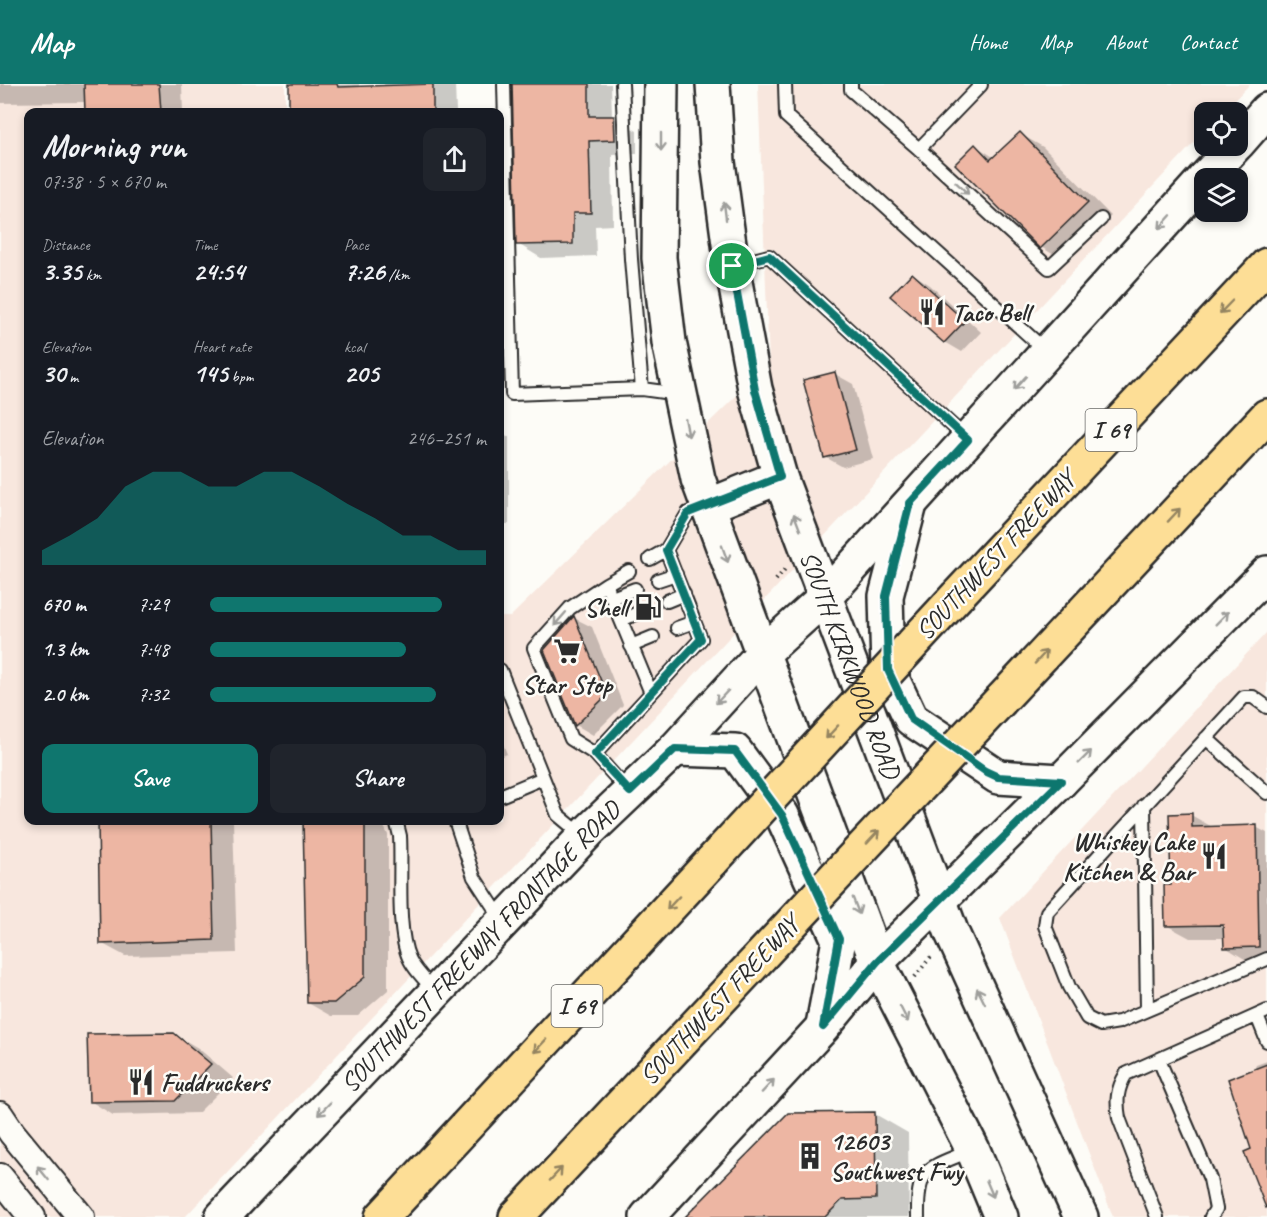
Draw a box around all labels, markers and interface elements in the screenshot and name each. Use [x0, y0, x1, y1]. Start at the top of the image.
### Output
text: Map [30, 25, 73, 60]
text: Home [969, 29, 1007, 55]
text: Map [1040, 29, 1072, 55]
text: About [1105, 29, 1147, 55]
text: Contact [1180, 29, 1237, 55]
map controls [1194, 102, 1248, 222]
button: locate [1194, 102, 1248, 156]
text: Morning run [42, 125, 186, 167]
button: share [423, 128, 486, 191]
one-way arrow [655, 132, 667, 152]
button: layers [1194, 168, 1248, 222]
text: 07:38 · 5 × 670 m [42, 169, 166, 194]
one-way arrow [955, 181, 970, 195]
one-way arrow [719, 201, 730, 221]
one-way arrow [1158, 215, 1172, 230]
text: Distance [42, 235, 90, 255]
text: Time [193, 235, 217, 255]
text: Pace [344, 235, 369, 255]
pin [706, 240, 757, 291]
icon: arrive [715, 249, 748, 282]
text: 3.35 [42, 255, 82, 288]
text: 24:54 [193, 255, 245, 288]
text: 7:26 [344, 255, 385, 288]
text: km [82, 265, 101, 285]
text: /km [385, 265, 410, 285]
place label: Taco Bell [952, 296, 1035, 329]
restaurant icon: Taco Bell [917, 297, 947, 327]
one-way arrow [1219, 300, 1234, 315]
text: Elevation [42, 337, 91, 357]
text: Heart rate [193, 337, 251, 357]
text: kcal [344, 337, 365, 357]
text: 30 [42, 357, 65, 390]
text: 145 [193, 357, 228, 390]
text: 205 [344, 357, 379, 390]
text: m [65, 367, 78, 387]
text: bpm [228, 367, 254, 387]
one-way arrow [1013, 375, 1027, 390]
road number: I 69 [1086, 409, 1136, 451]
one-way arrow [682, 418, 693, 438]
text: Elevation [42, 426, 104, 451]
text: 246–251 m [407, 426, 486, 451]
street label: SOUTHWEST FREEWAY [908, 460, 1086, 647]
one-way arrow [1167, 507, 1182, 522]
one-way arrow [791, 514, 802, 532]
one-way arrow [721, 544, 732, 563]
street label: SOUTH KIRKWOOD ROAD [792, 546, 909, 785]
place label: Shell [584, 591, 633, 624]
text: 670 m [42, 592, 86, 617]
text: 7:29 [138, 592, 169, 617]
fuel station icon: Shell [633, 592, 663, 622]
one-way arrow [553, 611, 567, 626]
one-way arrow [1215, 611, 1229, 626]
supermarket icon: Star Stop [552, 636, 582, 666]
text: 1.3 km [42, 637, 89, 662]
text: 7:48 [138, 637, 169, 662]
one-way arrow [1034, 650, 1048, 665]
place label: Star Stop [522, 668, 614, 701]
text: 2.0 km [42, 682, 89, 707]
text: 7:32 [138, 682, 169, 707]
one-way arrow [715, 690, 729, 705]
one-way arrow [824, 724, 839, 739]
button: Save [42, 744, 258, 813]
button: Share [270, 744, 486, 813]
one-way arrow [1078, 749, 1092, 764]
street label: SOUTHWEST FREEWAY FRONTAGE ROAD [333, 793, 629, 1099]
place label: Whiskey Cake Kitchen & Bar [1063, 825, 1197, 888]
one-way arrow [866, 829, 880, 844]
restaurant icon: Whiskey Cake Kitchen & Bar [1199, 841, 1229, 871]
one-way arrow [666, 895, 680, 910]
one-way arrow [851, 896, 862, 914]
street label: SOUTHWEST FREEWAY [632, 905, 810, 1092]
road number: I 69 [552, 985, 602, 1027]
one-way arrow [975, 988, 987, 1006]
one-way arrow [898, 1005, 910, 1022]
one-way arrow [533, 1038, 547, 1053]
place label: Fuddruckers [161, 1066, 272, 1099]
restaurant icon: Fuddruckers [126, 1067, 156, 1097]
one-way arrow [761, 1078, 775, 1093]
one-way arrow [317, 1102, 331, 1117]
place label: 12603 Southwest Fwy [830, 1125, 966, 1188]
building icon: 12603 Southwest Fwy [795, 1141, 825, 1171]
one-way arrow [36, 1165, 49, 1181]
one-way arrow [549, 1167, 563, 1182]
one-way arrow [985, 1180, 996, 1198]

